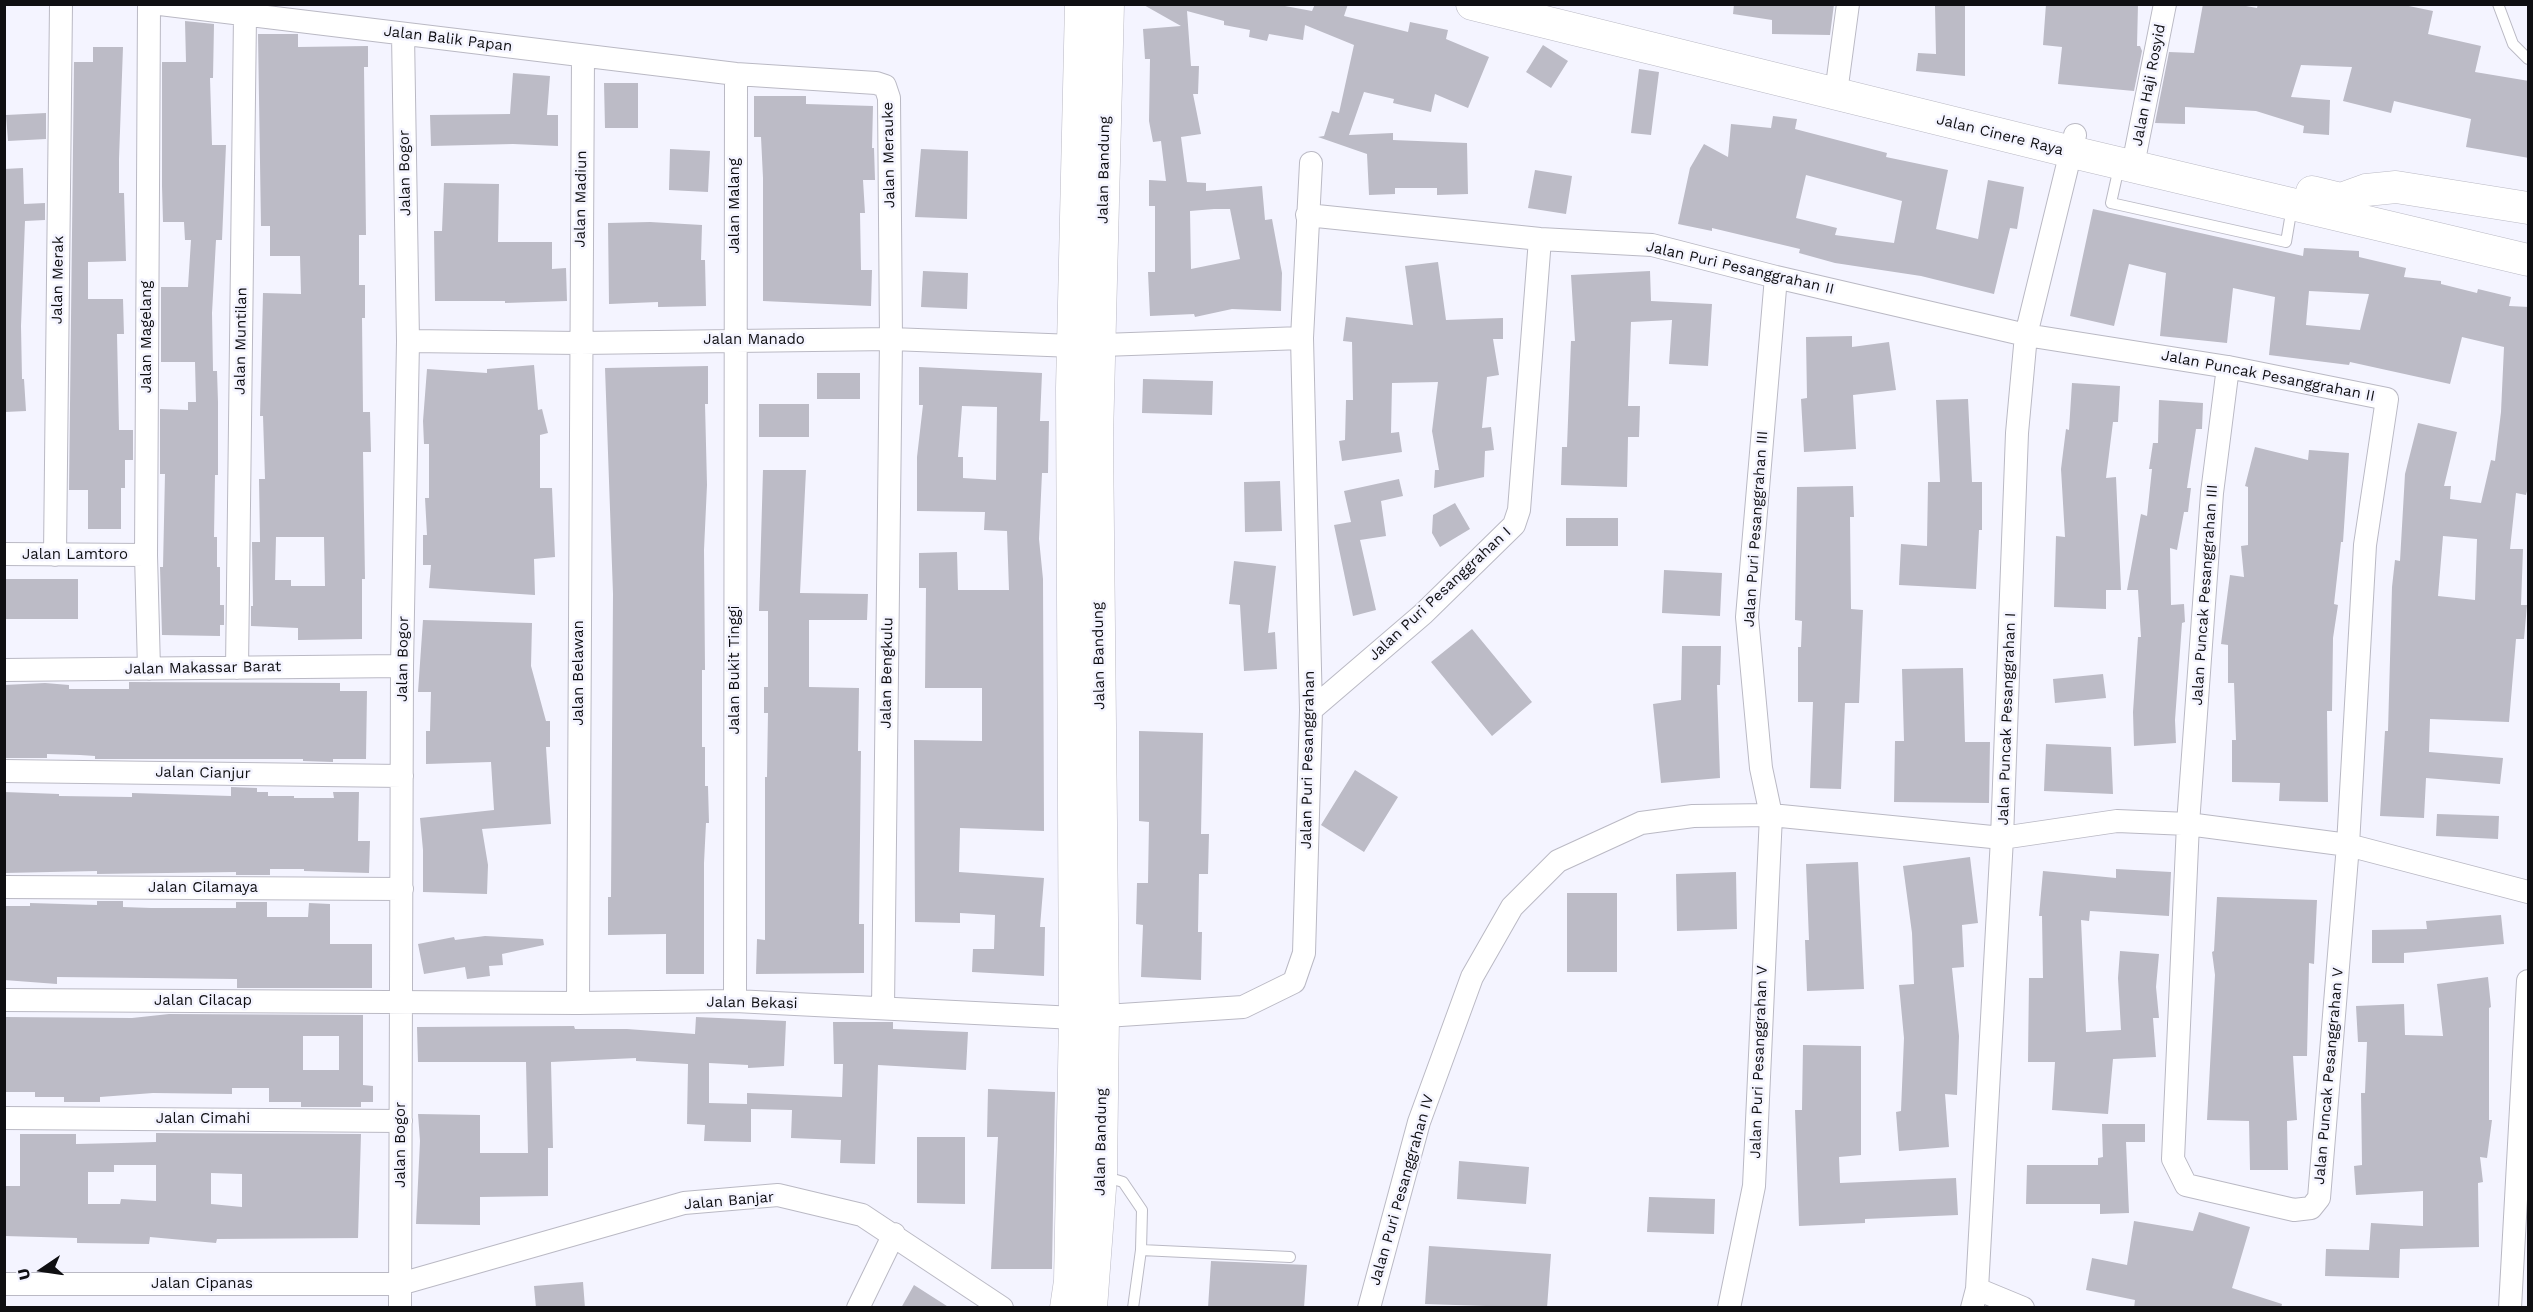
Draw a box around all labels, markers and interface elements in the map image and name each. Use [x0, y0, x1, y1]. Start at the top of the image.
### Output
street label: Jalan Balik Papan [383, 22, 513, 56]
street label: Jalan Haji Rosyid [2128, 22, 2170, 148]
street label: Jalan Merauke [879, 102, 899, 208]
street label: Jalan Cinere Raya [1935, 111, 2065, 159]
street label: Jalan Bandung [1094, 116, 1114, 224]
street label: Jalan Bogor [395, 130, 415, 216]
street label: Jalan Madiun [571, 150, 591, 248]
street label: Jalan Malang [726, 158, 744, 254]
street label: Jalan Merak [48, 236, 68, 324]
street label: Jalan Puri Pesanggrahan II [1644, 238, 1836, 298]
street label: Jalan Magelang [138, 281, 156, 393]
street label: Jalan Muntilan [231, 287, 251, 395]
street label: Jalan Manado [703, 331, 805, 349]
street label: Jalan Puncak Pesanggrahan II [2160, 346, 2376, 406]
street label: Jalan Puri Pesanggrahan III [1740, 430, 1772, 628]
street label: Jalan Puncak Pesanggrahan III [2188, 484, 2222, 706]
street label: Jalan Puri Pesanggrahan I [1365, 523, 1515, 665]
street label: Jalan Lamtoro [22, 546, 128, 564]
street label: Jalan Bandung [1089, 602, 1109, 710]
street label: Jalan Bukit Tinggi [726, 605, 744, 735]
street label: Jalan Puncak Pesanggrahan I [1994, 612, 2020, 826]
street label: Jalan Bogor [393, 616, 413, 702]
street label: Jalan Bengkulu [877, 617, 897, 729]
street label: Jalan Belawan [570, 620, 588, 726]
street label: Jalan Makassar Barat [125, 658, 281, 678]
street label: Jalan Puri Pesanggrahan [1297, 671, 1319, 849]
street label: Jalan Cianjur [155, 763, 251, 783]
street label: Jalan Cilamaya [148, 879, 258, 897]
street label: Jalan Puri Pesanggrahan V [1747, 965, 1771, 1159]
street label: Jalan Puncak Pesanggrahan V [2311, 967, 2347, 1185]
street label: Jalan Cilacap [154, 992, 252, 1010]
street label: Jalan Bekasi [706, 993, 798, 1013]
street label: Jalan Bandung [1091, 1088, 1111, 1196]
street label: Jalan Puri Pesanggrahan IV [1366, 1092, 1438, 1288]
street label: Jalan Bogor [392, 1102, 410, 1188]
street label: Jalan Cimahi [156, 1110, 250, 1128]
street label: Jalan Banjar [683, 1188, 775, 1214]
north arrow [12, 1240, 72, 1300]
text: U [13, 1266, 35, 1282]
street label: Jalan Cipanas [151, 1275, 253, 1293]

